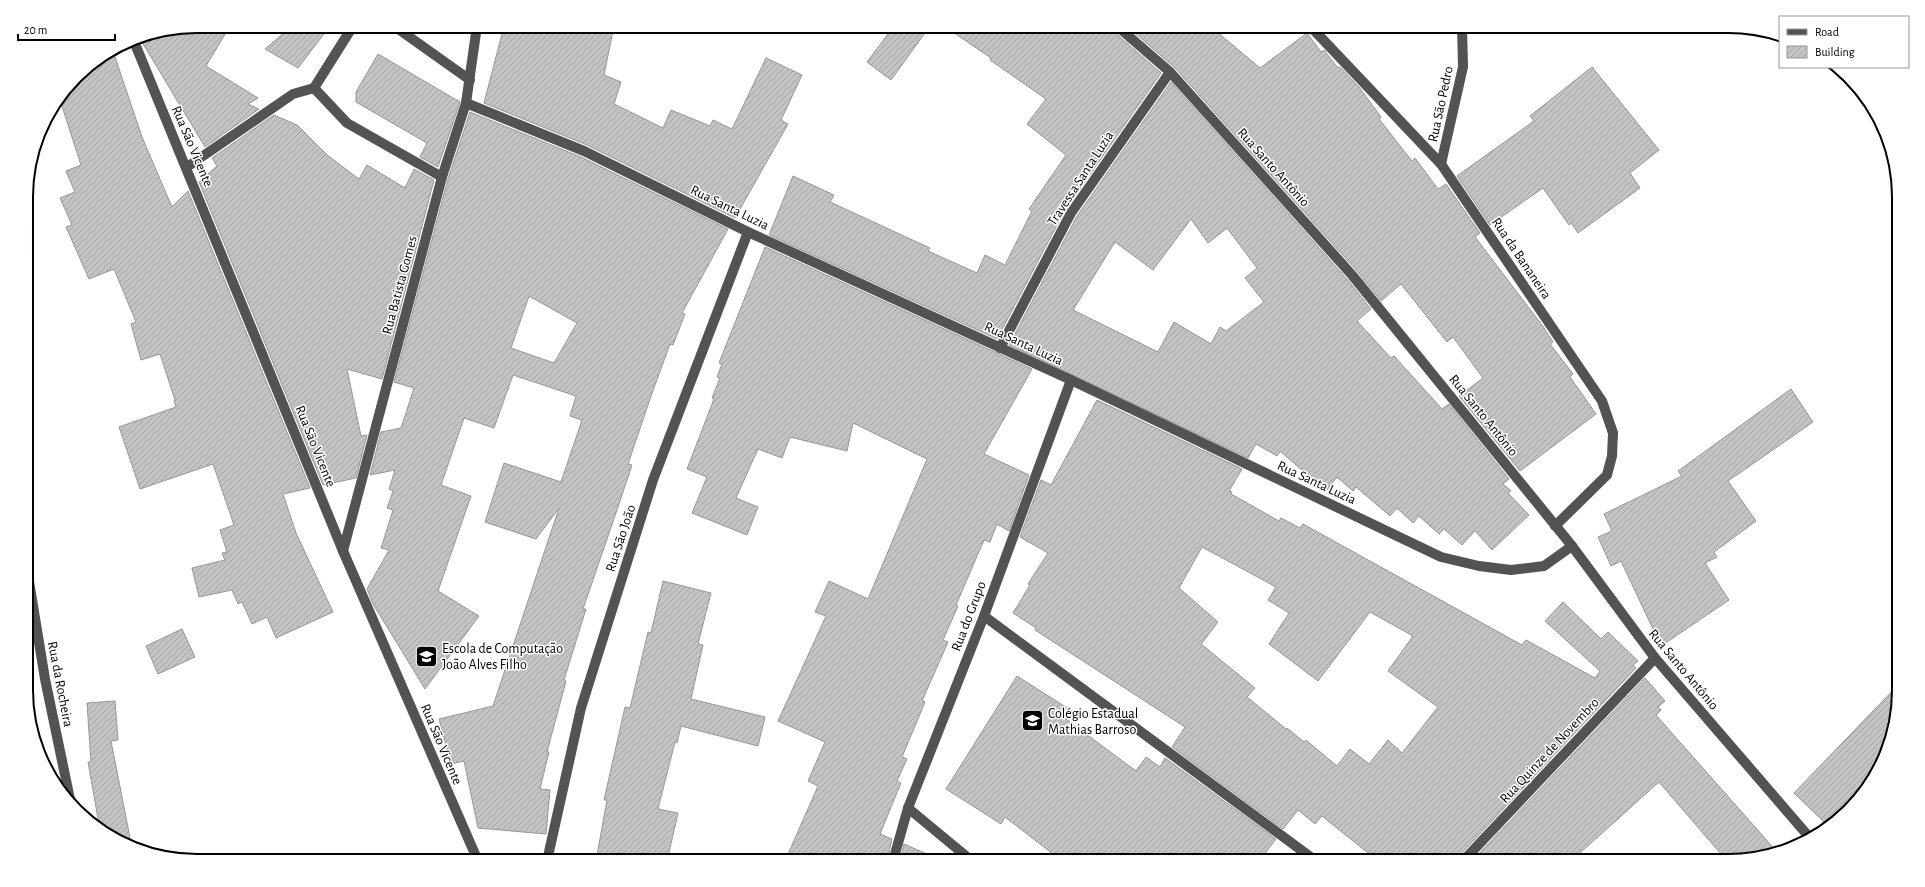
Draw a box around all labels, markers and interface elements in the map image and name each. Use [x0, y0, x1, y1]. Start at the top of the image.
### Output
scale bar [18, 16, 115, 42]
legend [1779, 16, 1909, 68]
text: 20 m [24, 24, 47, 36]
text: Road [1815, 26, 1839, 38]
text: Building [1815, 46, 1855, 58]
street label: Rua São Pedro [1426, 65, 1456, 143]
street label: Rua São Vicente [169, 104, 215, 189]
street label: Rua Santo Antônio [1234, 126, 1312, 210]
street label: Travessa Santa Luzia [1045, 128, 1117, 228]
street label: Rua Santa Luzia [688, 183, 771, 233]
street label: Rua da Bananeira [1489, 215, 1554, 302]
street label: Rua Batista Gomes [380, 234, 420, 336]
street label: Rua Santa Luzia [982, 320, 1066, 368]
street label: Rua Santo Antônio [1446, 372, 1520, 459]
street label: Rua São Vicente [292, 404, 338, 489]
street label: Rua Santa Luzia [1275, 459, 1359, 507]
street label: Rua São João [604, 503, 638, 574]
street label: Rua do Grupo [949, 579, 989, 653]
street label: Rua Santo Antônio [1646, 627, 1721, 713]
street label: Rua da Rocheira [45, 640, 75, 729]
place label: Escola de Computação João Alves Filho [442, 642, 563, 672]
school or university icon: Escola de Computação João Alves Filho [414, 643, 440, 669]
street label: Rua Quinze de Novembro [1497, 695, 1602, 806]
street label: Rua São Vicente [418, 702, 464, 787]
place label: Colégio Estadual Mathias Barroso [1048, 707, 1138, 737]
school or university icon: Colégio Estadual Mathias Barroso [1020, 708, 1046, 734]

